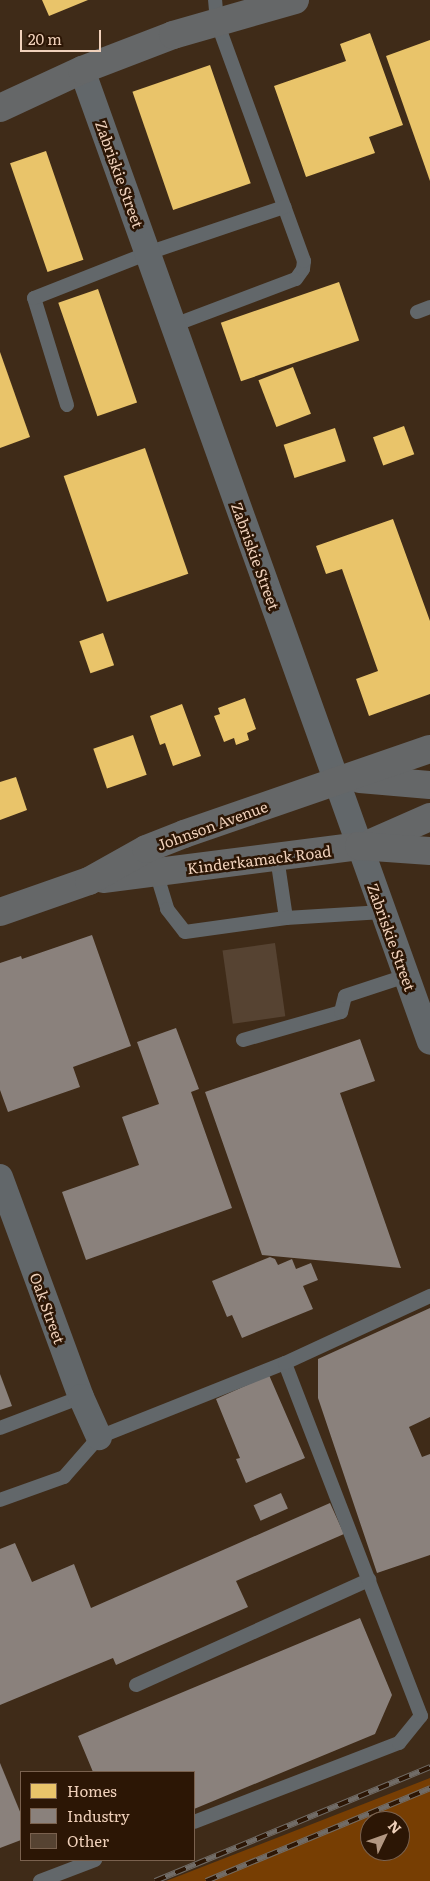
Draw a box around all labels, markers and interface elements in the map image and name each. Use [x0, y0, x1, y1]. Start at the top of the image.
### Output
scale bar [22, 20, 104, 52]
text: 20 m [28, 27, 62, 50]
street label: Zabriskie Street [92, 118, 148, 230]
street label: Zabriskie Street [228, 500, 284, 612]
street label: Johnson Avenue [154, 797, 270, 853]
street label: Kinderkamack Road [186, 841, 332, 877]
street label: Zabriskie Street [364, 881, 420, 993]
street label: Oak Street [27, 1270, 69, 1346]
legend [20, 1771, 195, 1861]
text: Homes [67, 1779, 117, 1802]
text: Industry [67, 1804, 130, 1827]
north arrow [360, 1811, 410, 1861]
text: N [384, 1816, 407, 1838]
text: Other [67, 1829, 109, 1852]

